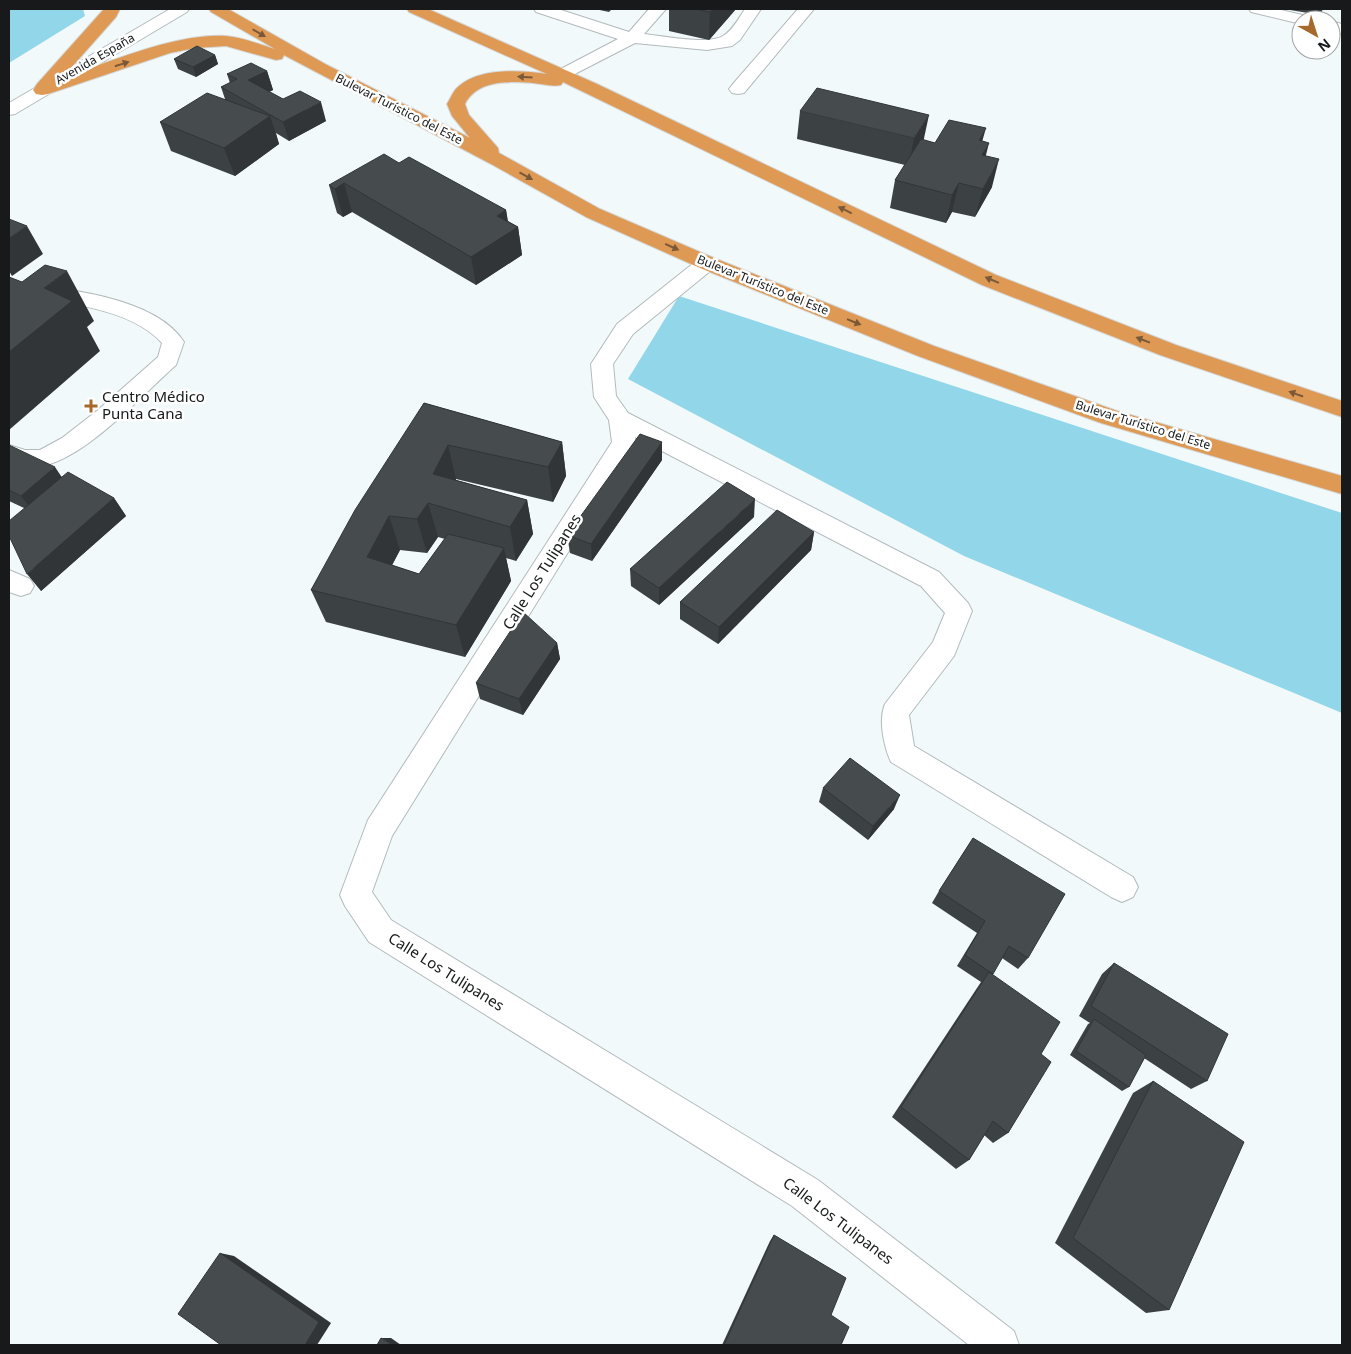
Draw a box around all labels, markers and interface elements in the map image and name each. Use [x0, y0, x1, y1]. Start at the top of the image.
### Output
north arrow [1291, 10, 1341, 60]
street label: Avenida España [52, 29, 138, 88]
one-way arrow [252, 29, 267, 37]
text: N [1314, 35, 1335, 56]
one-way arrow [114, 59, 129, 67]
street label: Bulevar Turístico del Este [333, 69, 466, 148]
one-way arrow [517, 73, 533, 81]
one-way arrow [518, 172, 533, 180]
one-way arrow [838, 206, 852, 214]
one-way arrow [665, 244, 679, 252]
street label: Bulevar Turístico del Este [695, 250, 832, 319]
one-way arrow [984, 276, 999, 284]
one-way arrow [847, 318, 862, 326]
one-way arrow [1135, 336, 1150, 344]
place label: Centro Médico Punta Cana [102, 386, 205, 423]
one-way arrow [1288, 389, 1303, 397]
street label: Bulevar Turístico del Este [1073, 396, 1213, 453]
marker: Centro Médico Punta Cana [84, 399, 98, 413]
street label: Calle Los Tulipanes [497, 510, 585, 633]
street label: Calle Los Tulipanes [385, 927, 508, 1015]
street label: Calle Los Tulipanes [779, 1172, 898, 1268]

